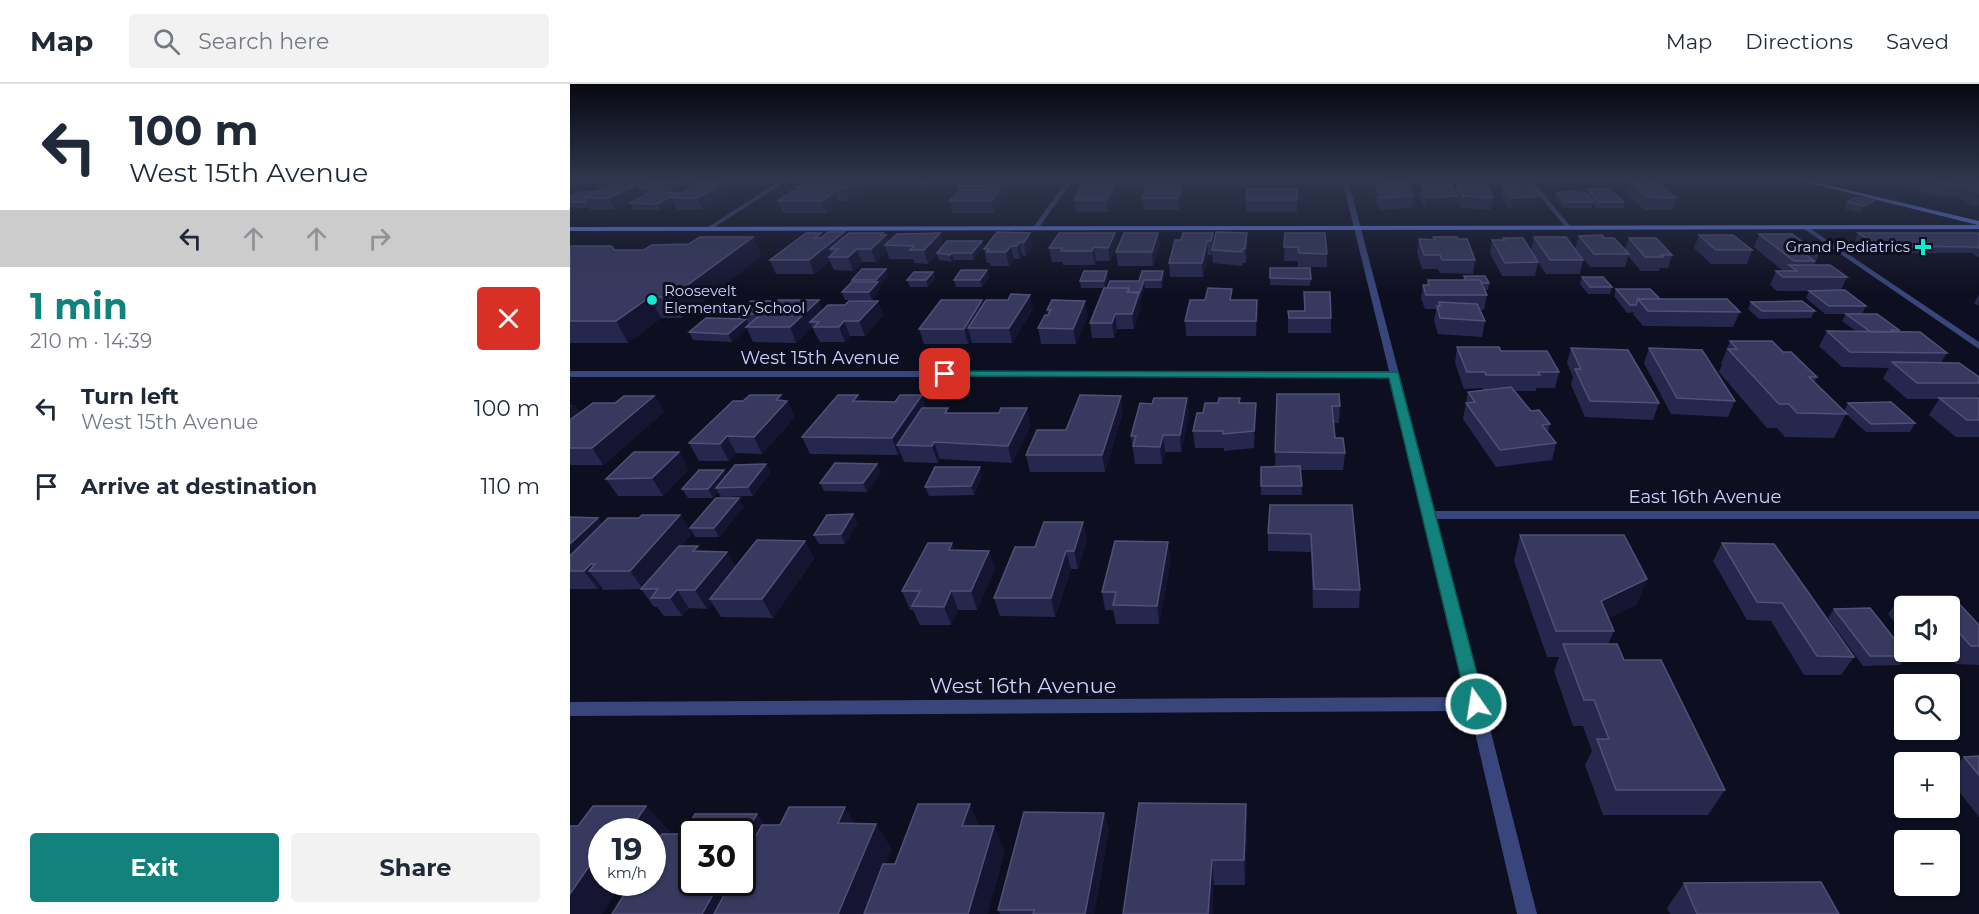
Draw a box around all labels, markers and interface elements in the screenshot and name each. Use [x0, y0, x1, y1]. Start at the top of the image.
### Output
search box [129, 14, 549, 68]
text: Map [30, 24, 93, 58]
icon: search [150, 25, 183, 58]
text: Search here [198, 28, 329, 55]
text: Map [1666, 29, 1712, 54]
text: Directions [1745, 29, 1853, 54]
text: Saved [1886, 29, 1949, 54]
text: 100 m [129, 104, 258, 156]
icon: left [30, 108, 108, 186]
text: West 15th Avenue [129, 156, 368, 189]
icon: left [174, 222, 207, 255]
icon: ahead [237, 222, 270, 255]
icon: ahead [300, 222, 333, 255]
icon: right [363, 222, 396, 255]
place label: Grand Pediatrics [1785, 237, 1910, 256]
marker: Grand Pediatrics [1914, 238, 1932, 256]
place label: Roosevelt Elementary School [664, 281, 805, 317]
text: 1 min [30, 284, 128, 328]
button: close [477, 287, 540, 350]
marker: Roosevelt Elementary School [645, 293, 659, 307]
text: 210 m · 14:39 [30, 329, 152, 353]
street label: West 15th Avenue [740, 347, 900, 369]
pin [919, 348, 970, 399]
icon: arrive [928, 357, 961, 390]
text: Turn left [81, 383, 179, 410]
icon: left [30, 392, 63, 425]
text: 100 m [474, 395, 540, 422]
text: West 15th Avenue [81, 410, 258, 434]
icon: arrive [30, 470, 63, 503]
text: Arrive at destination [81, 473, 317, 500]
text: 110 m [480, 473, 540, 500]
street label: East 16th Avenue [1629, 486, 1782, 508]
map controls [1894, 596, 1960, 896]
button: sound [1894, 596, 1960, 662]
position arrow [1444, 672, 1508, 736]
street label: West 16th Avenue [930, 673, 1116, 698]
button: search [1894, 674, 1960, 740]
button: + [1894, 752, 1960, 818]
speed limit sign: 30 [678, 818, 756, 896]
button: − [1894, 830, 1960, 896]
text: 19 [612, 831, 642, 868]
button: Exit [30, 833, 279, 902]
button: Share [291, 833, 540, 902]
text: km/h [607, 863, 647, 882]

